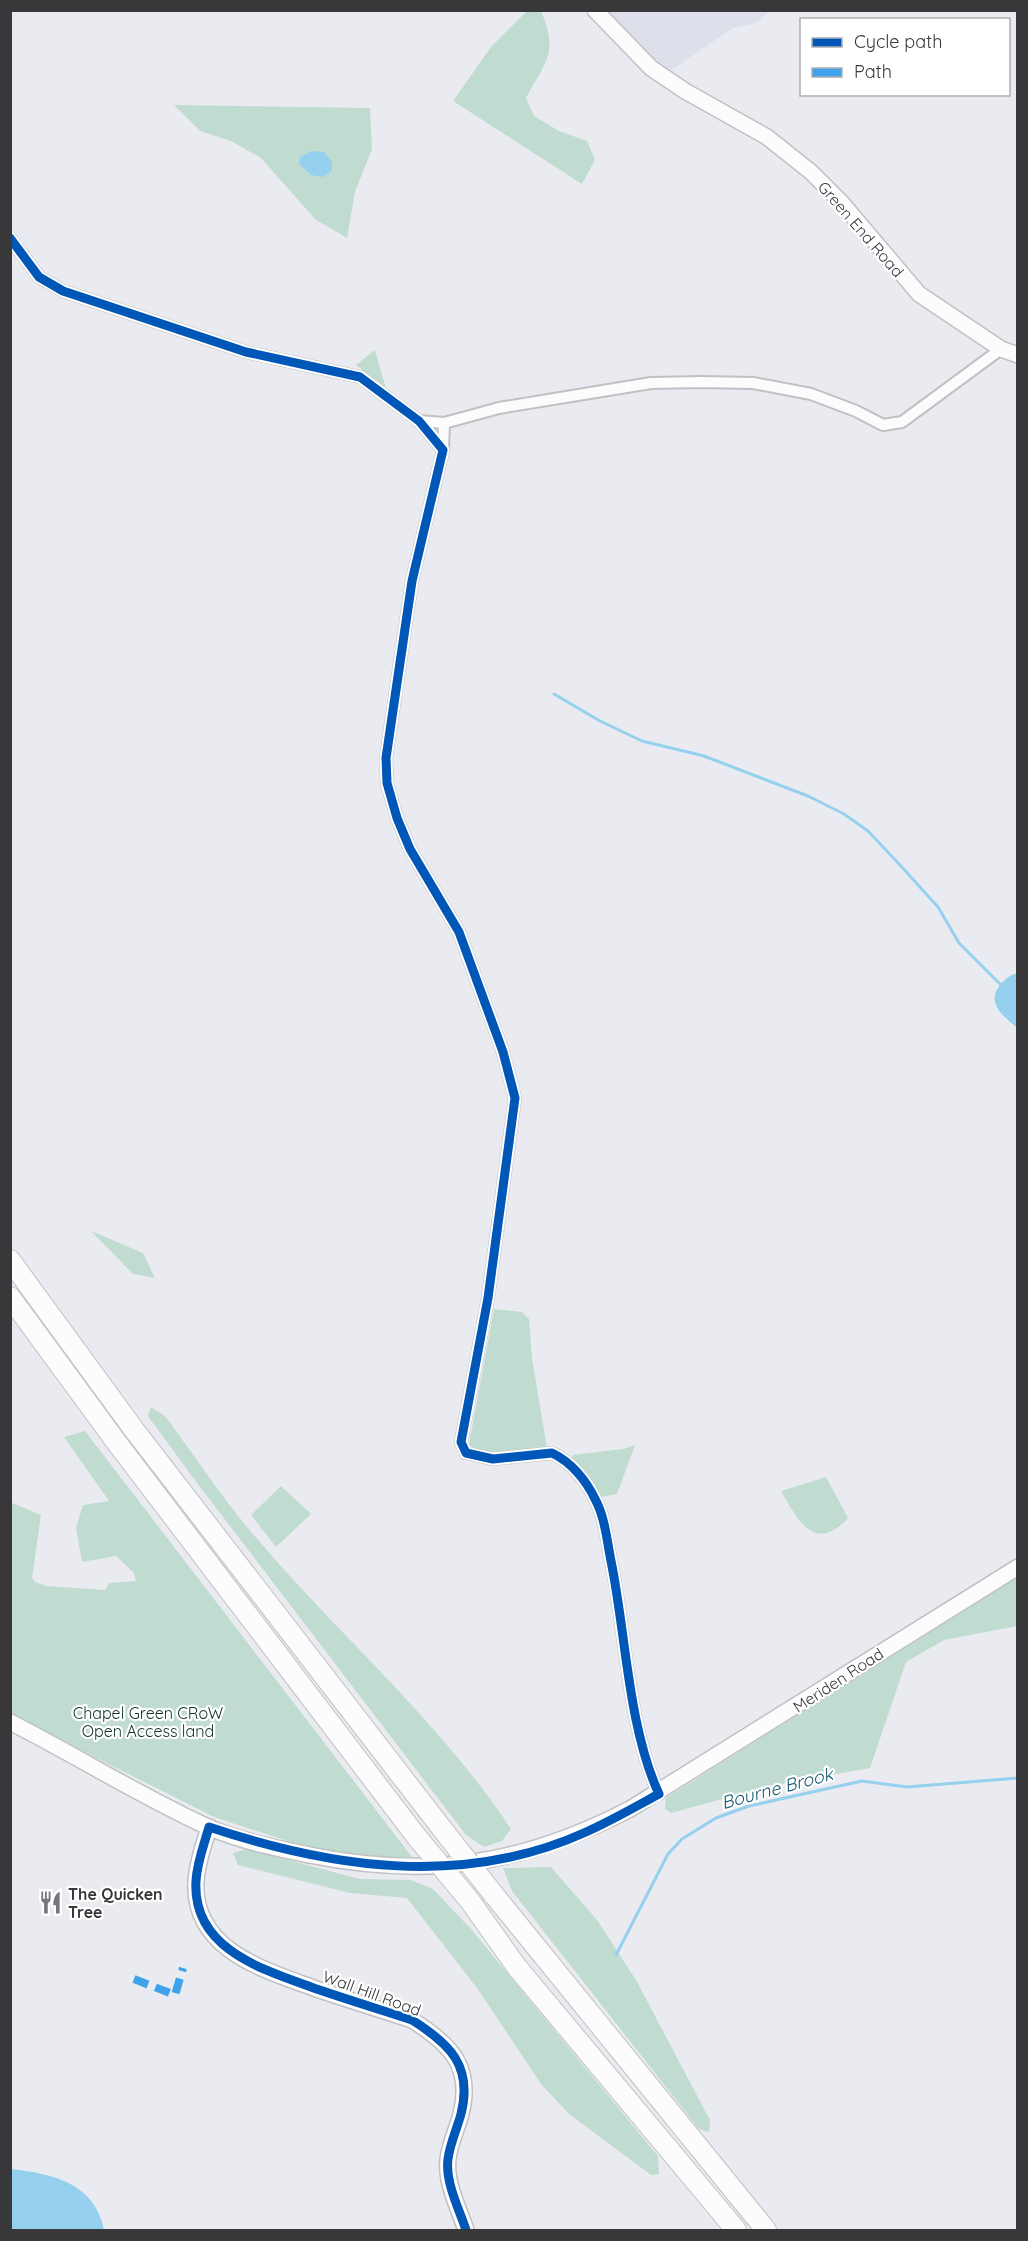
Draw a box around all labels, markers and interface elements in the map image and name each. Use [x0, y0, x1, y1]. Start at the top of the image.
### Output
legend [800, 18, 1010, 96]
text: Cycle path [854, 30, 942, 53]
text: Path [854, 60, 892, 83]
street label: Green End Road [814, 177, 908, 281]
street label: Meriden Road [789, 1643, 887, 1717]
park label: Chapel Green CRoW Open Access land [73, 1703, 223, 1741]
water label: Bourne Brook [719, 1762, 837, 1814]
place label: The Quicken Tree [68, 1884, 163, 1922]
restaurant icon: The Quicken Tree [37, 1890, 63, 1916]
street label: Wall Hill Road [320, 1966, 424, 2020]

